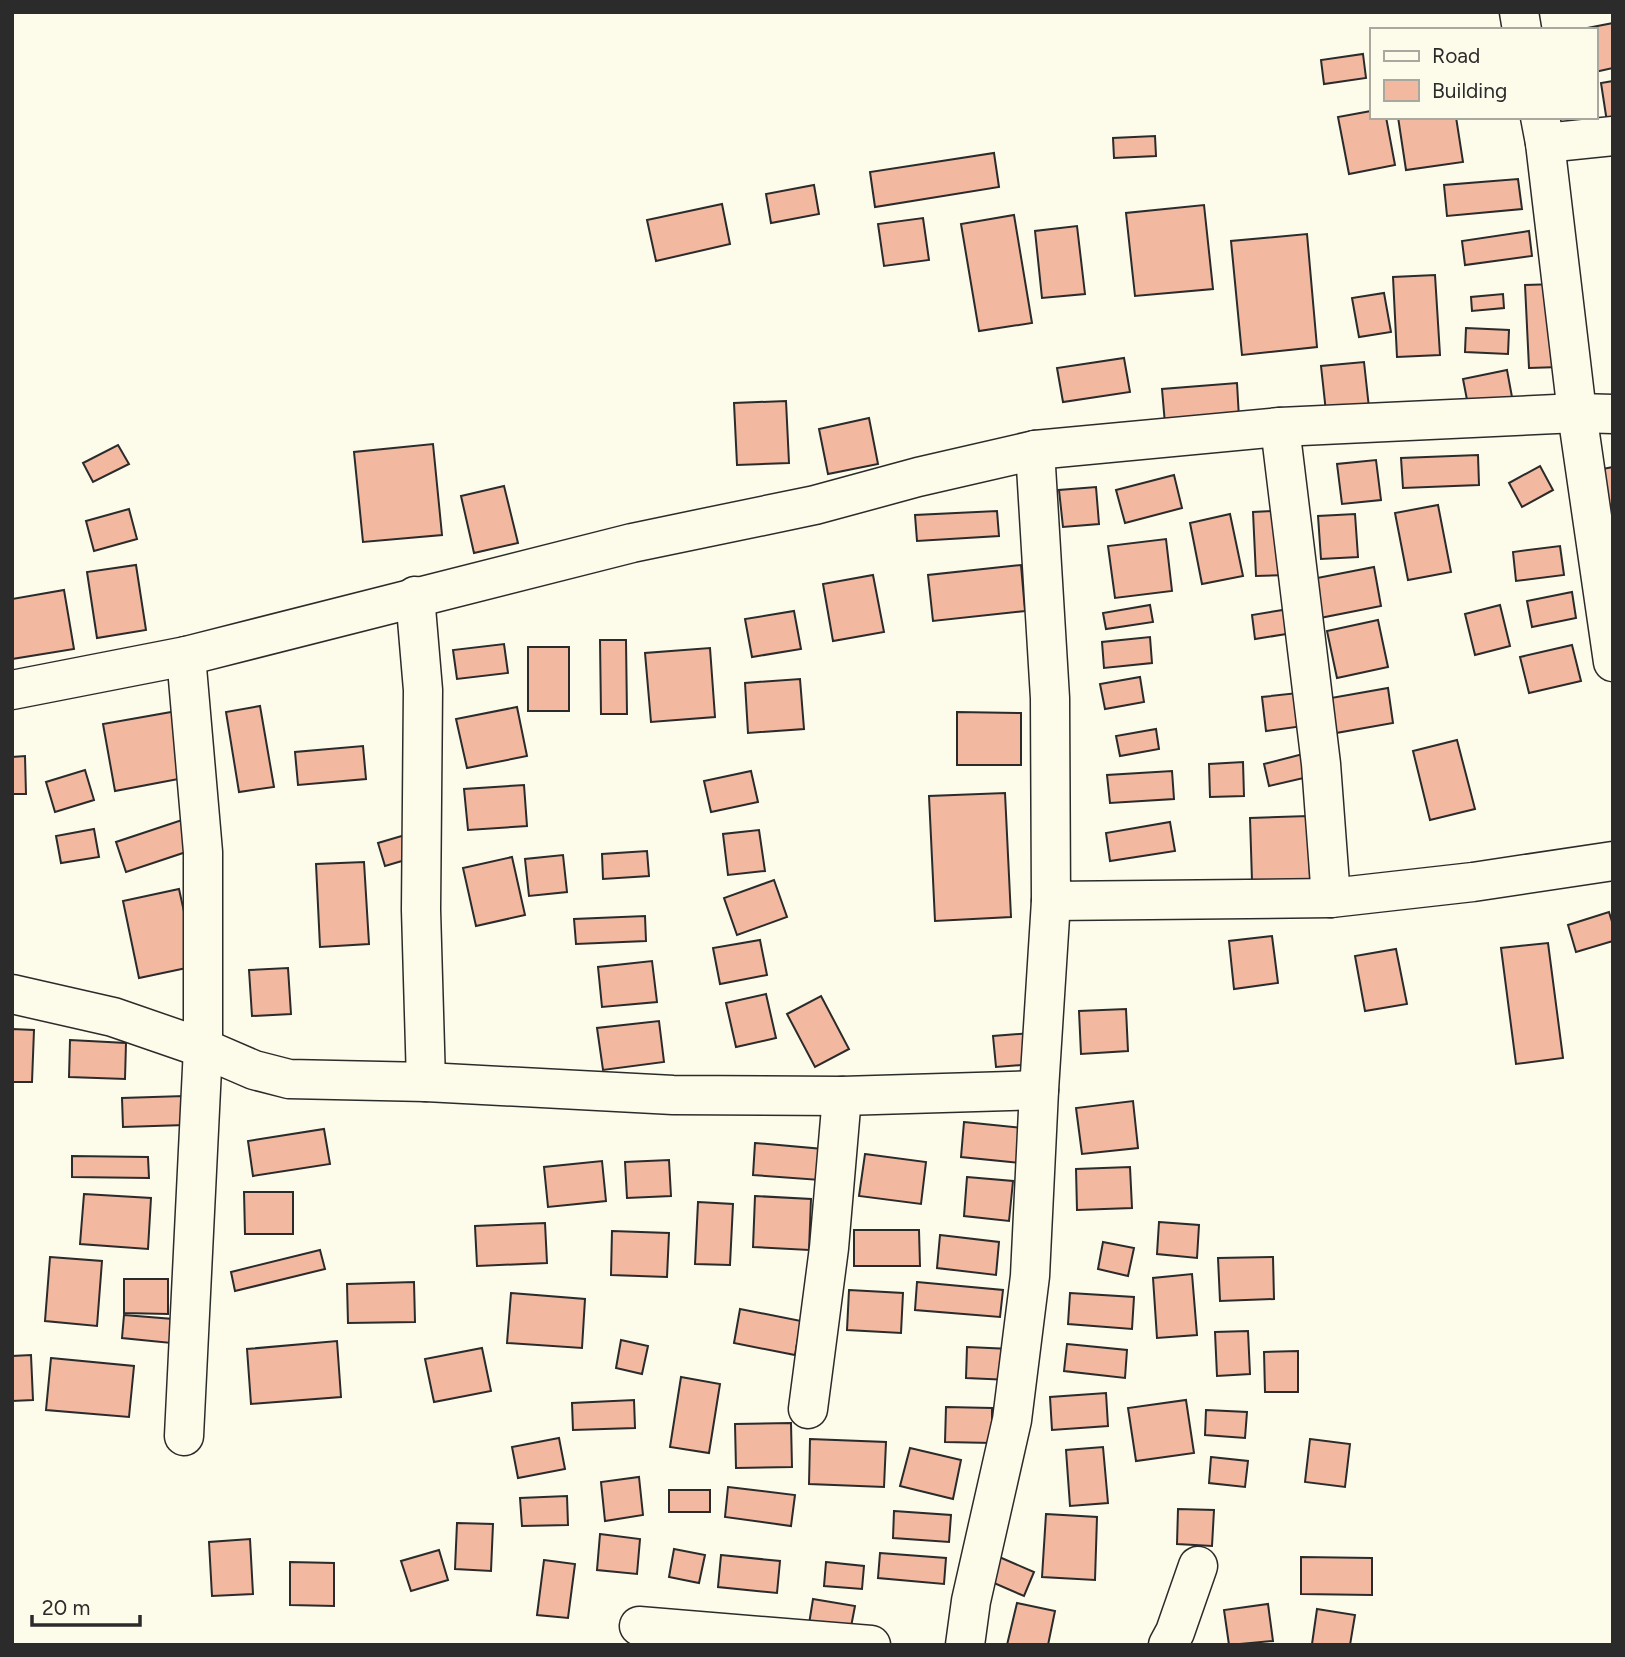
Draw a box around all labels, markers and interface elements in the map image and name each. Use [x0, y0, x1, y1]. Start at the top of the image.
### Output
legend [1370, 28, 1597, 119]
text: Road [1432, 43, 1480, 68]
text: Building [1432, 78, 1507, 103]
scale bar [32, 1584, 140, 1628]
text: 20 m [42, 1595, 90, 1620]

